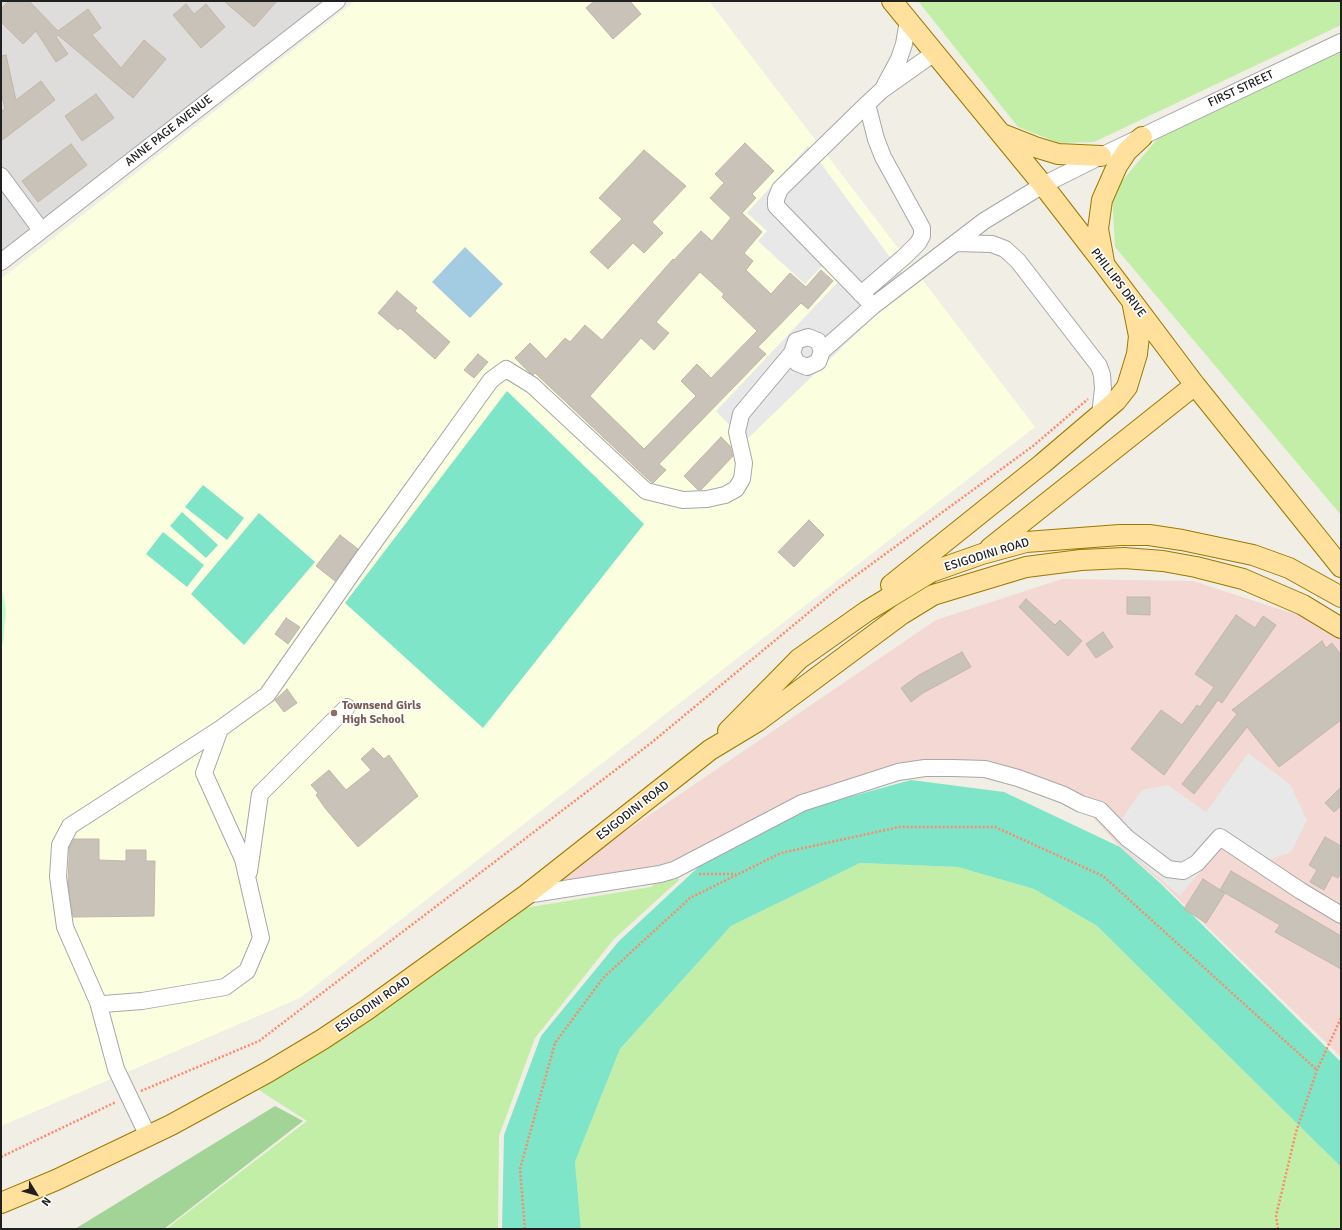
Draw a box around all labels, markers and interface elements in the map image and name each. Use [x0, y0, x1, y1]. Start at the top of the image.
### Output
street label: FIRST STREET [1206, 68, 1276, 110]
street label: ANNE PAGE AVENUE [122, 92, 216, 170]
street label: PHILLIPS DRIVE [1087, 246, 1149, 320]
street label: ESIGODINI ROAD [943, 535, 1031, 575]
place label: Townsend Girls High School [342, 699, 421, 727]
marker: Townsend Girls High School [329, 708, 339, 718]
street label: ESIGODINI ROAD [594, 778, 672, 844]
street label: ESIGODINI ROAD [333, 974, 413, 1036]
north arrow [16, 1174, 56, 1214]
text: N [38, 1195, 53, 1208]

